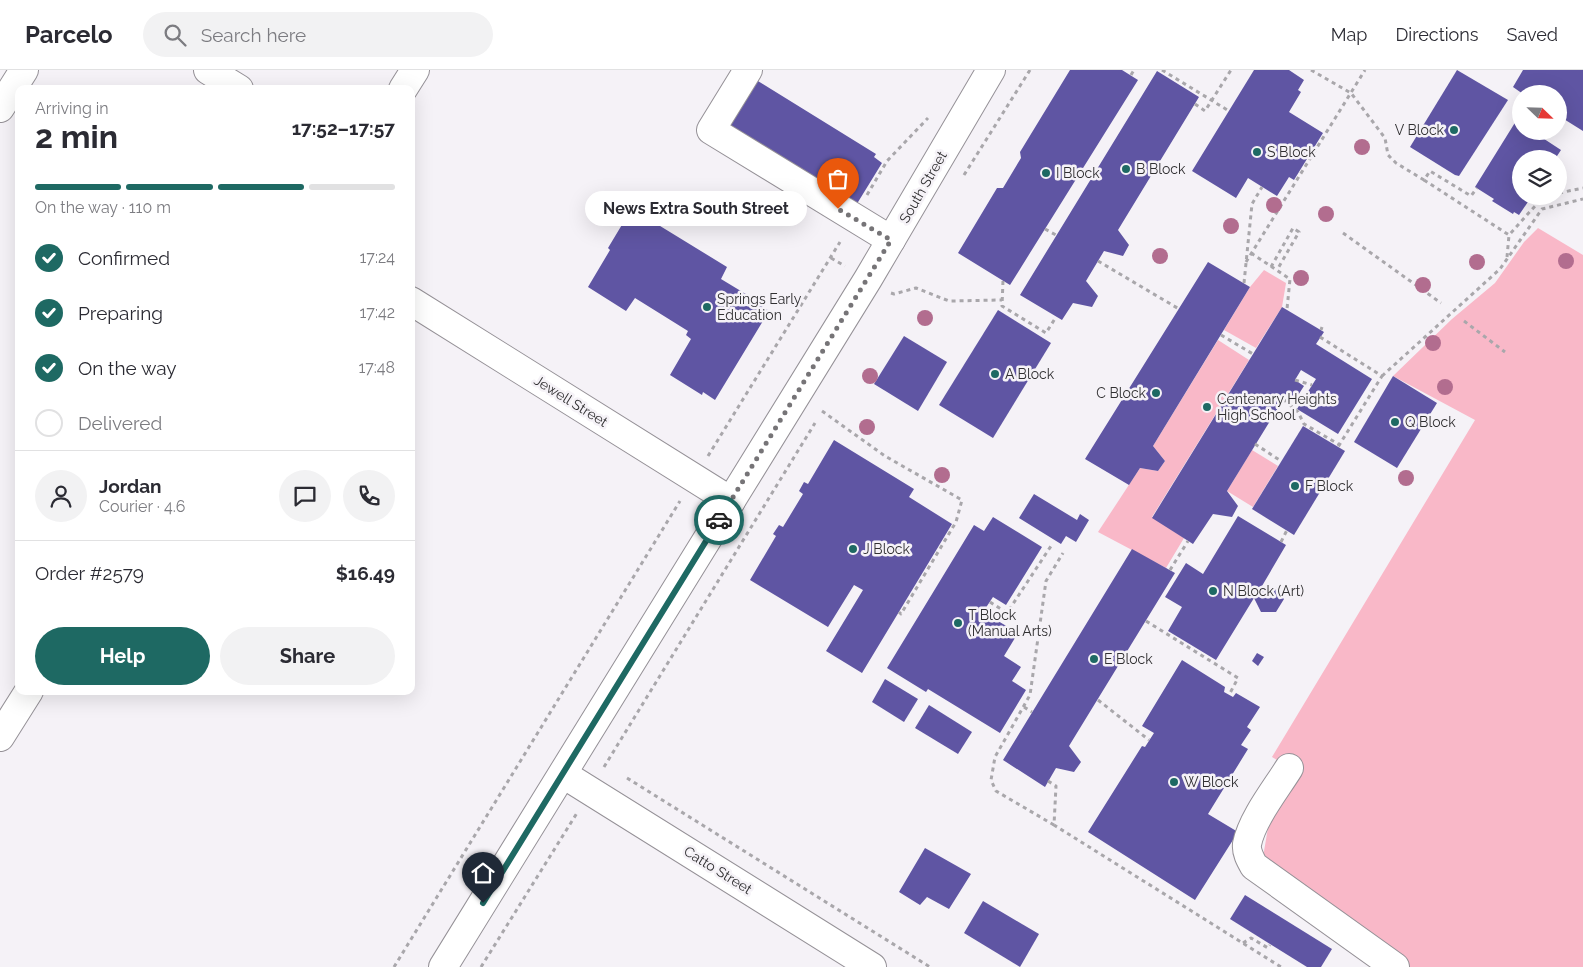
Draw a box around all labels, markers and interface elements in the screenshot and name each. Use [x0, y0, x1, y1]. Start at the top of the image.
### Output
search box [143, 12, 493, 57]
text: Parcelo [25, 20, 113, 49]
icon: search [161, 21, 189, 49]
text: Search here [201, 24, 306, 46]
text: Map [1331, 24, 1367, 45]
text: Directions [1395, 24, 1479, 45]
text: Saved [1507, 24, 1558, 45]
north arrow [1512, 85, 1568, 140]
map controls [1512, 85, 1567, 205]
text: Arriving in [35, 99, 109, 118]
text: 17:52–17:57 [292, 117, 395, 139]
text: 2 min [35, 118, 118, 155]
place label: V Block [1395, 122, 1445, 138]
marker: V Block [1448, 124, 1460, 136]
place label: S Block [1267, 144, 1316, 160]
marker: S Block [1251, 146, 1263, 158]
street label: South Street [896, 148, 950, 226]
button: layers [1512, 150, 1567, 205]
pin [817, 158, 859, 209]
place label: B Block [1136, 161, 1186, 177]
marker: B Block [1120, 163, 1132, 175]
icon: bag [824, 165, 852, 193]
place label: I Block [1056, 165, 1100, 181]
marker: I Block [1040, 167, 1052, 179]
callout: News Extra South Street [586, 192, 808, 226]
text: On the way · 110 m [35, 198, 171, 217]
text: News Extra South Street [603, 199, 789, 218]
icon: check [35, 244, 63, 272]
text: Confirmed [78, 247, 170, 269]
text: 17:24 [360, 248, 395, 267]
place label: Springs Early Education [717, 291, 802, 323]
icon: check [35, 299, 63, 327]
marker: Springs Early Education [701, 301, 713, 313]
text: Preparing [78, 302, 163, 324]
text: 17:42 [360, 303, 395, 322]
icon: check [35, 354, 63, 382]
text: On the way [78, 357, 177, 379]
text: 17:48 [358, 358, 395, 377]
place label: A Block [1005, 366, 1055, 382]
marker: A Block [989, 368, 1001, 380]
street label: Jewell Street [531, 372, 611, 430]
place label: C Block [1096, 385, 1147, 401]
marker: C Block [1150, 387, 1162, 399]
place label: Centenary Heights High School [1217, 391, 1337, 423]
marker: Centenary Heights High School [1201, 401, 1213, 413]
text: Delivered [78, 412, 162, 434]
place label: Q Block [1405, 414, 1456, 430]
marker: Q Block [1389, 416, 1401, 428]
button: person [35, 470, 87, 522]
button: chat [279, 470, 331, 522]
button: phone [343, 470, 395, 522]
text: Jordan [99, 475, 162, 497]
place label: F Block [1305, 478, 1354, 494]
marker: F Block [1289, 480, 1301, 492]
courier [694, 495, 744, 545]
text: Courier · 4.6 [99, 497, 185, 516]
icon: car [705, 506, 733, 534]
place label: J Block [863, 541, 910, 557]
marker: J Block [847, 543, 859, 555]
text: Order #2579 [35, 562, 144, 584]
text: $16.49 [336, 562, 395, 584]
place label: N Block (Art) [1223, 583, 1304, 599]
marker: N Block (Art) [1207, 585, 1219, 597]
place label: T Block (Manual Arts) [968, 607, 1052, 639]
marker: T Block (Manual Arts) [952, 617, 964, 629]
button: Help [35, 627, 210, 685]
button: Share [220, 627, 395, 685]
place label: E Block [1104, 651, 1153, 667]
marker: E Block [1088, 653, 1100, 665]
place label: W Block [1184, 774, 1239, 790]
marker: W Block [1168, 776, 1180, 788]
street label: Catto Street [681, 843, 755, 897]
pin [462, 852, 504, 903]
icon: home [469, 859, 497, 887]

